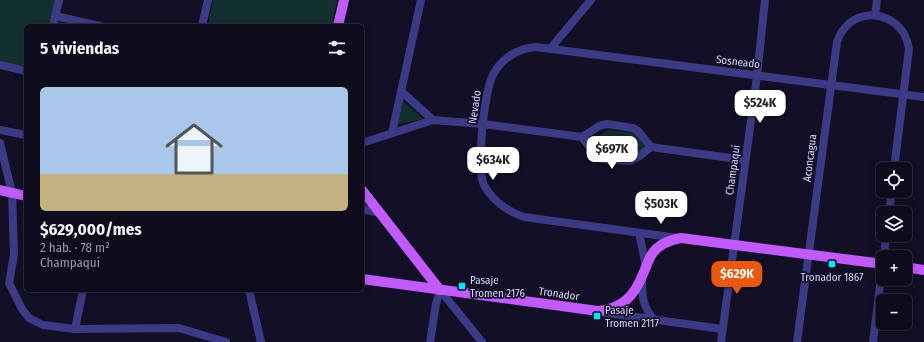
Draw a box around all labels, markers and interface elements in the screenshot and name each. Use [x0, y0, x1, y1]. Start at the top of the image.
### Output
icon: filters [326, 37, 348, 59]
text: 5 viviendas [40, 38, 119, 59]
street label: Sosneado [715, 53, 761, 71]
street label: Nevado [466, 89, 484, 125]
pin: $524K [732, 90, 788, 124]
text: $524K [744, 95, 776, 110]
icon: home [158, 113, 230, 185]
street label: Aconcagua [801, 133, 819, 183]
pin: $697K [584, 136, 640, 170]
text: $697K [596, 141, 628, 156]
street label: Champaquí [723, 144, 743, 196]
pin: $634K [465, 147, 521, 181]
text: $634K [476, 152, 510, 167]
map controls [876, 162, 912, 330]
button: locate [876, 162, 912, 198]
pin: $503K [633, 191, 689, 225]
text: $503K [644, 196, 678, 211]
button: layers [876, 206, 912, 242]
text: $629,000/mes [40, 219, 142, 240]
text: 2 hab. · 78 m² [40, 240, 110, 255]
button: + [876, 250, 912, 286]
text: Champaquí [40, 255, 100, 270]
marker: Tronador 1867 [827, 259, 837, 269]
pin: $629K [709, 261, 765, 295]
text: $629K [720, 266, 754, 281]
place label: Tronador 1867 [801, 271, 864, 284]
place label: Pasaje Tromen 2176 [470, 274, 525, 300]
marker: Pasaje Tromen 2176 [457, 281, 467, 291]
street label: Tronador [538, 285, 580, 303]
button: − [876, 294, 912, 330]
place label: Pasaje Tromen 2117 [605, 304, 659, 330]
marker: Pasaje Tromen 2117 [592, 311, 602, 321]

